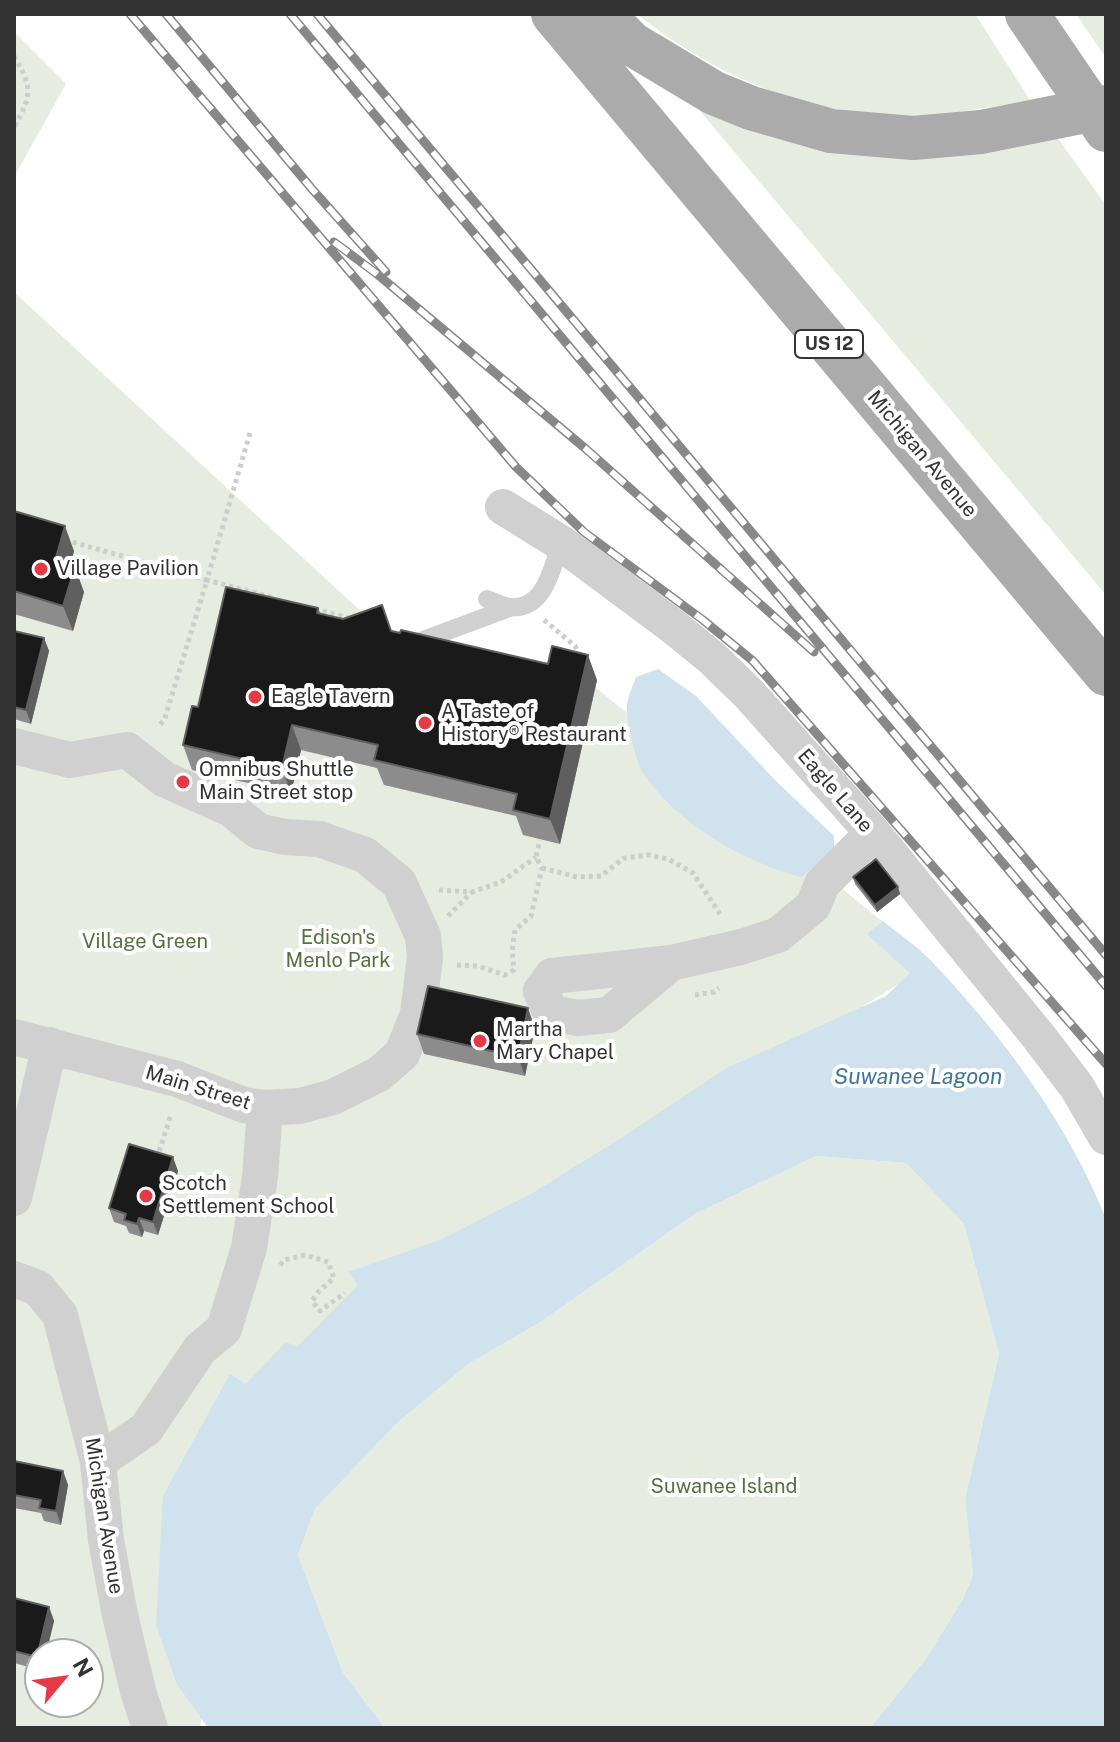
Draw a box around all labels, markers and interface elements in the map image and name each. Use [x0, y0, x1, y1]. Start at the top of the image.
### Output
road number: US 12 [795, 330, 863, 358]
street label: Michigan Avenue [862, 386, 982, 522]
place label: Village Pavilion [57, 557, 199, 581]
marker: Village Pavilion [32, 560, 50, 578]
place label: Eagle Tavern [271, 685, 391, 709]
marker: Eagle Tavern [246, 688, 264, 706]
place label: A Taste of History® Restaurant [441, 700, 627, 747]
marker: A Taste of History® Restaurant [416, 714, 434, 732]
street label: Eagle Lane [792, 744, 878, 838]
place label: Omnibus Shuttle Main Street stop [199, 758, 354, 805]
marker: Omnibus Shuttle Main Street stop [174, 773, 192, 791]
park label: Edison's Menlo Park [286, 926, 390, 973]
park label: Village Green [82, 930, 208, 954]
place label: Martha Mary Chapel [496, 1018, 614, 1065]
marker: Martha Mary Chapel [471, 1032, 489, 1050]
street label: Main Street [143, 1061, 253, 1115]
water label: Suwanee Lagoon [834, 1064, 1002, 1090]
place label: Scotch Settlement School [162, 1172, 334, 1219]
marker: Scotch Settlement School [137, 1187, 155, 1205]
street label: Michigan Avenue [80, 1436, 128, 1596]
park label: Suwanee Island [651, 1475, 797, 1499]
north arrow [24, 1638, 104, 1718]
text: N [68, 1654, 99, 1681]

